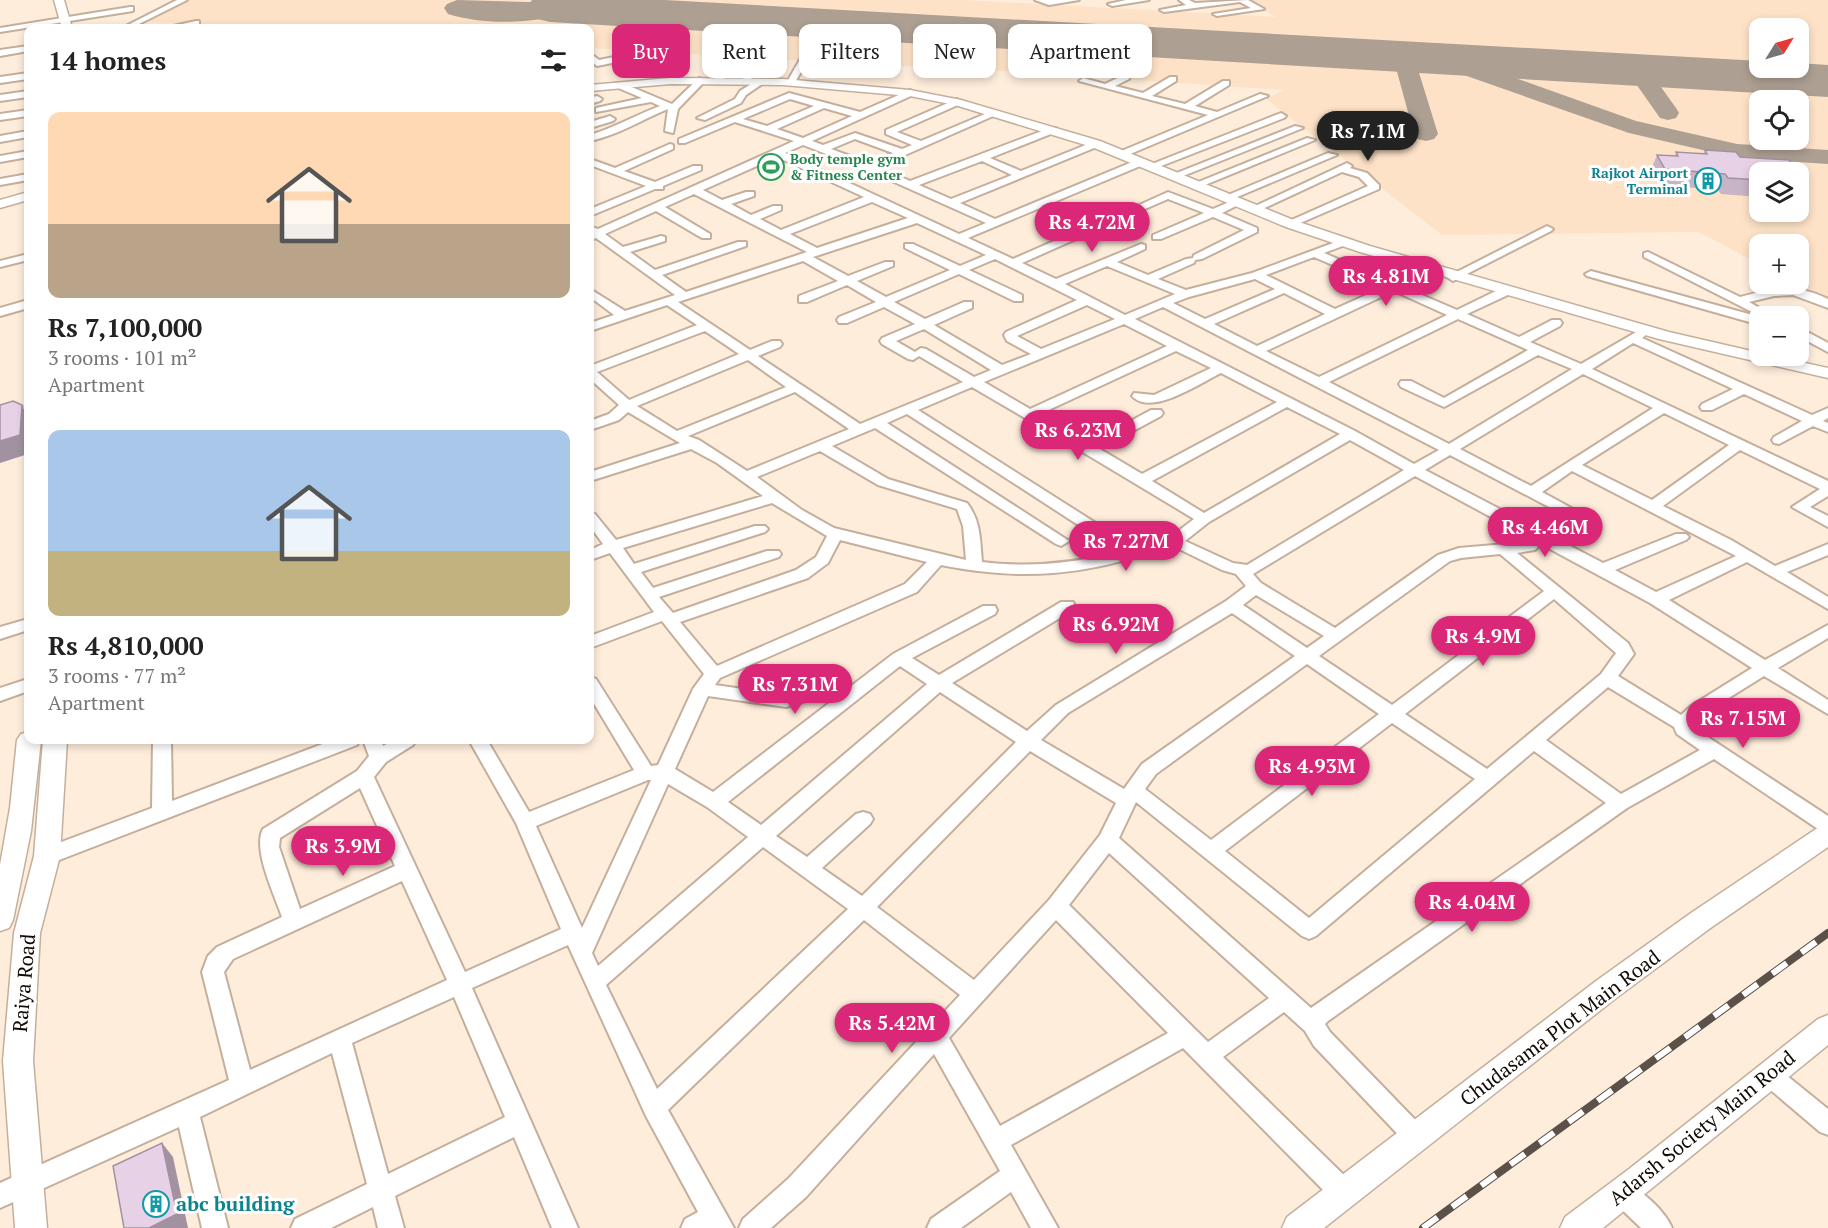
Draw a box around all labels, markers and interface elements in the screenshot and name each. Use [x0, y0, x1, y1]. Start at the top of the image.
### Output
north arrow [1749, 18, 1809, 78]
map controls [1749, 18, 1809, 366]
chip: Buy [612, 24, 690, 78]
chip: Rent [702, 24, 787, 78]
chip: Filters [799, 24, 901, 78]
chip: New [913, 24, 996, 78]
chip: Apartment [1008, 24, 1152, 78]
text: 14 homes [48, 43, 166, 77]
icon: filters [537, 44, 570, 77]
button: locate [1749, 90, 1809, 150]
pin: Rs 7.1M [1313, 111, 1423, 162]
text: Rs 7.1M [1331, 117, 1405, 144]
place label: Body temple gym & Fitness Center [790, 149, 906, 184]
icon: home [255, 151, 363, 259]
sports icon: Body temple gym & Fitness Center [756, 152, 786, 182]
button: layers [1749, 162, 1809, 222]
place label: Rajkot Airport Terminal [1591, 163, 1688, 198]
building icon: Rajkot Airport Terminal [1693, 166, 1723, 196]
pin: Rs 4.72M [1030, 202, 1154, 253]
text: Rs 4.72M [1049, 208, 1135, 235]
button: + [1749, 234, 1809, 294]
pin: Rs 4.81M [1324, 256, 1448, 307]
text: Rs 4.81M [1343, 262, 1429, 289]
button: − [1749, 306, 1809, 366]
text: Rs 7,100,000 [48, 310, 202, 344]
text: 3 rooms · 101 m² [48, 344, 196, 371]
text: Apartment [48, 371, 145, 398]
pin: Rs 6.23M [1016, 410, 1140, 461]
text: Rs 6.23M [1035, 416, 1121, 443]
icon: home [255, 469, 363, 577]
pin: Rs 4.46M [1483, 507, 1607, 558]
text: Rs 4.46M [1502, 513, 1588, 540]
pin: Rs 7.27M [1064, 521, 1188, 572]
text: Rs 7.27M [1083, 527, 1169, 554]
pin: Rs 6.92M [1054, 604, 1178, 655]
text: Rs 6.92M [1073, 610, 1159, 637]
pin: Rs 4.9M [1428, 616, 1538, 667]
text: Rs 4.9M [1445, 622, 1521, 649]
text: Rs 4,810,000 [48, 628, 204, 662]
text: 3 rooms · 77 m² [48, 662, 186, 689]
pin: Rs 7.31M [733, 664, 857, 715]
text: Rs 7.31M [752, 670, 838, 697]
text: Apartment [48, 689, 145, 716]
pin: Rs 7.15M [1681, 698, 1805, 749]
text: Rs 7.15M [1700, 704, 1786, 731]
pin: Rs 4.93M [1250, 746, 1374, 797]
text: Rs 4.93M [1269, 752, 1355, 779]
pin: Rs 3.9M [288, 826, 398, 877]
text: Rs 3.9M [305, 832, 381, 859]
pin: Rs 4.04M [1410, 882, 1534, 933]
text: Rs 4.04M [1429, 888, 1515, 915]
street label: Raiya Road [6, 933, 41, 1033]
street label: Chudasama Plot Main Road [1454, 943, 1665, 1112]
pin: Rs 5.42M [830, 1003, 954, 1054]
text: Rs 5.42M [849, 1009, 935, 1036]
street label: Adarsh Society Main Road [1603, 1044, 1800, 1211]
building icon: abc building [141, 1189, 171, 1219]
place label: abc building [176, 1190, 295, 1217]

